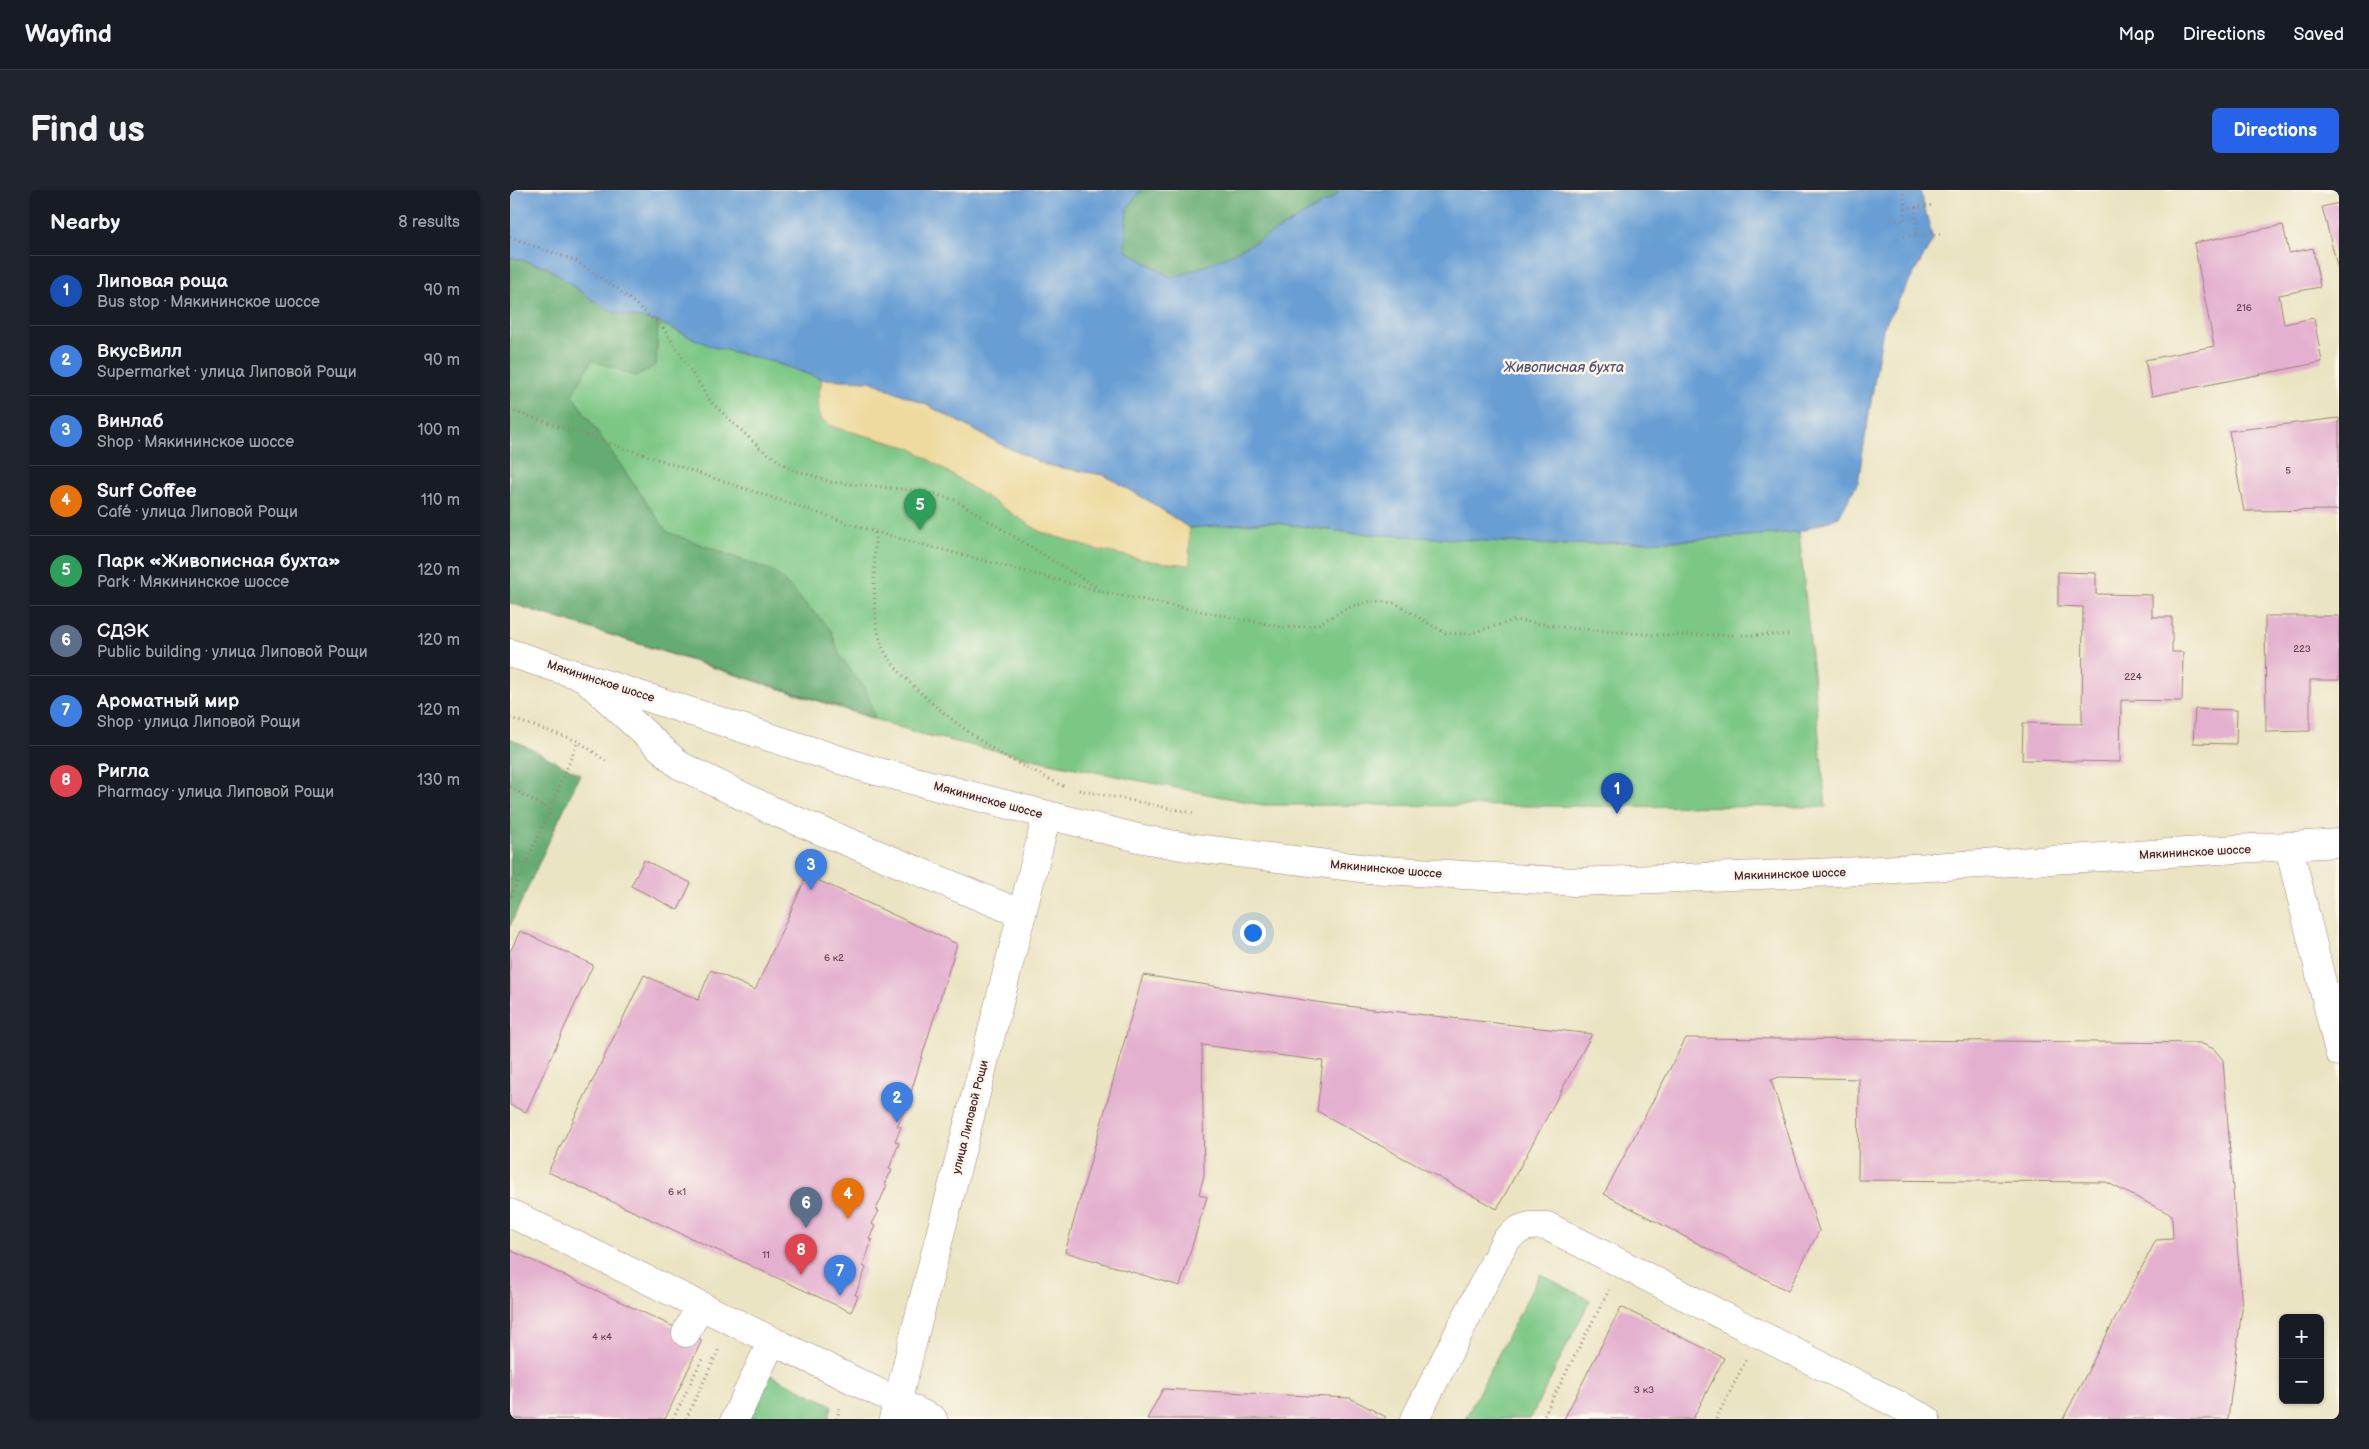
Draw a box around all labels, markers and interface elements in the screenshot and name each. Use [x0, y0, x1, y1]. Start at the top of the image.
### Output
text: Wayfind [25, 20, 112, 49]
text: Map [2119, 24, 2155, 45]
text: Directions [2183, 24, 2265, 45]
text: Saved [2293, 24, 2344, 45]
button: Directions [2212, 108, 2339, 153]
text: Find us [30, 109, 145, 152]
text: Nearby [50, 210, 120, 235]
text: 8 results [398, 213, 460, 232]
text: Липовая роща [97, 270, 228, 293]
text: 1 [63, 281, 69, 300]
text: 90 m [424, 281, 460, 300]
text: Bus stop · Мякининское шоссе [97, 293, 320, 312]
house number: 216 [2236, 302, 2252, 314]
text: ВкусВилл [97, 340, 182, 363]
text: 2 [61, 351, 71, 370]
text: 90 m [424, 351, 460, 370]
water label: Живописная бухта [1503, 359, 1624, 376]
text: Supermarket · улица Липовой Рощи [97, 363, 357, 382]
text: Винлаб [97, 410, 164, 433]
text: 3 [61, 421, 71, 440]
text: 100 m [417, 421, 460, 440]
text: Shop · Мякининское шоссе [97, 433, 294, 452]
house number: 5 [2285, 465, 2291, 477]
text: Surf Coffee [97, 480, 197, 503]
pin: 5 [904, 489, 936, 530]
text: 4 [61, 491, 71, 510]
text: 110 m [421, 491, 460, 510]
text: Café · улица Липовой Рощи [97, 503, 298, 522]
text: Парк «Живописная бухта» [97, 550, 341, 573]
text: 5 [61, 561, 71, 580]
text: 120 m [417, 561, 460, 580]
text: Park · Мякининское шоссе [97, 573, 289, 592]
text: СДЭК [97, 620, 149, 643]
text: 6 [61, 631, 71, 650]
text: 120 m [417, 631, 460, 650]
text: Public building · улица Липовой Рощи [97, 643, 368, 662]
house number: 223 [2293, 643, 2311, 655]
street label: Мякининское шоссе [545, 657, 657, 706]
house number: 224 [2124, 671, 2142, 683]
text: Ароматный мир [97, 690, 239, 713]
text: 7 [62, 701, 70, 720]
text: 120 m [417, 701, 460, 720]
text: Shop · улица Липовой Рощи [97, 713, 300, 732]
text: Ригла [97, 760, 149, 783]
text: 8 [61, 771, 71, 790]
text: 130 m [417, 771, 460, 790]
pin: 1 [1601, 773, 1633, 814]
street label: Мякининское шоссе [932, 779, 1044, 822]
text: Pharmacy · улица Липовой Рощи [97, 783, 334, 802]
street label: Мякининское шоссе [2139, 842, 2252, 863]
pin: 3 [795, 849, 827, 890]
street label: Мякининское шоссе [1329, 857, 1443, 882]
street label: Мякининское шоссе [1734, 865, 1847, 884]
your location [1240, 920, 1266, 946]
house number: 6 к2 [824, 952, 844, 964]
street label: улица Липовой Рощи [949, 1059, 992, 1176]
pin: 2 [881, 1082, 913, 1123]
pin: 4 [832, 1178, 864, 1219]
house number: 6 к1 [668, 1186, 686, 1198]
pin: 6 [790, 1187, 822, 1228]
pin: 8 [785, 1234, 817, 1275]
house number: 11 [762, 1249, 770, 1261]
pin: 7 [824, 1255, 856, 1296]
map controls [2279, 1314, 2324, 1404]
button: + [2279, 1314, 2324, 1359]
house number: 4 к4 [592, 1331, 612, 1343]
button: − [2279, 1359, 2324, 1404]
house number: 3 к3 [1634, 1384, 1654, 1396]

